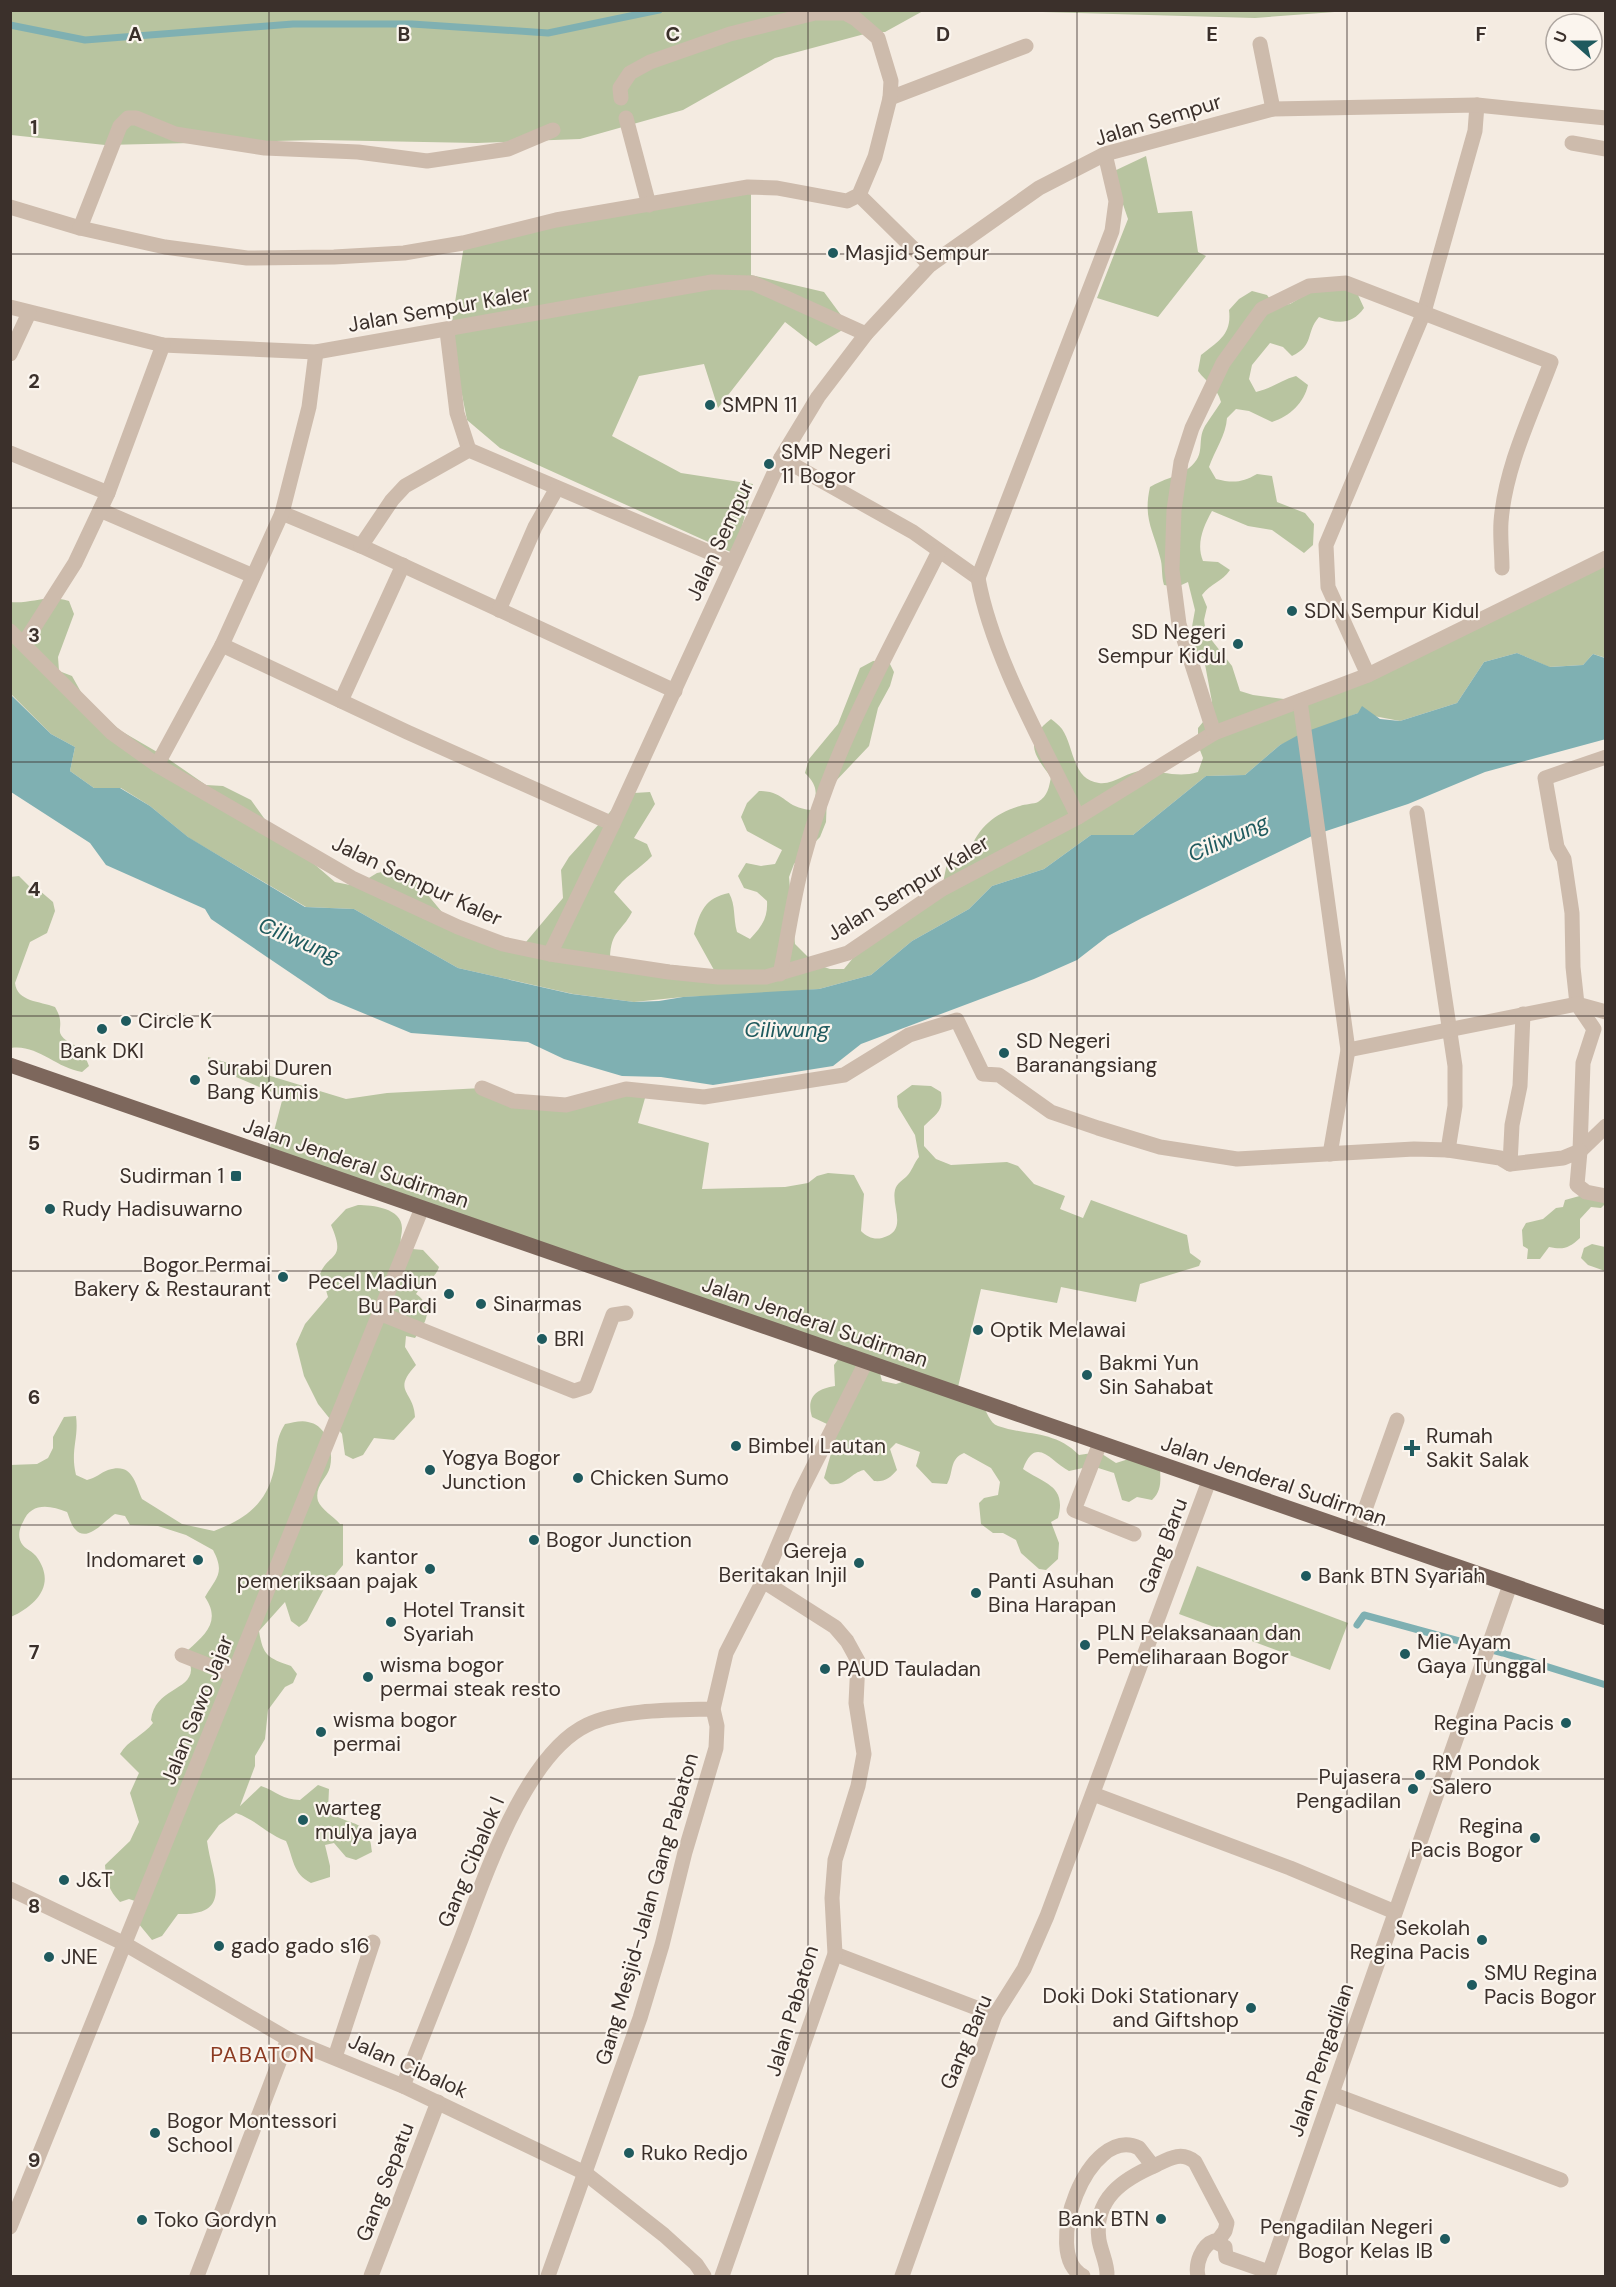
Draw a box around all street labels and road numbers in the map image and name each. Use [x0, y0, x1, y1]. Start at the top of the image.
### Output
street label: Jalan Sempur [1091, 87, 1225, 153]
street label: Jalan Sempur Kaler [346, 279, 533, 339]
street label: Jalan Sempur [680, 474, 761, 605]
street label: Jalan Sempur Kaler [822, 828, 995, 948]
street label: Jalan Sempur Kaler [327, 829, 507, 933]
street label: Jalan Jenderal Sudirman [239, 1111, 473, 1215]
street label: Jalan Jenderal Sudirman [698, 1270, 932, 1374]
street label: Jalan Jenderal Sudirman [1157, 1429, 1391, 1533]
street label: Gang Baru [1132, 1494, 1194, 1598]
street label: Jalan Sawo Jajar [154, 1631, 240, 1789]
street label: Gang Mesjid-Jalan Gang Pabaton [589, 1750, 705, 2068]
street label: Gang Cibalok I [431, 1792, 511, 1932]
street label: Jalan Pabaton [759, 1942, 825, 2080]
street label: Jalan Pengadilan [1282, 1979, 1360, 2141]
street label: Gang Baru [933, 1990, 999, 2094]
street label: Jalan Cibalok [344, 2027, 473, 2105]
street label: Gang Sepatu [349, 2118, 421, 2246]

